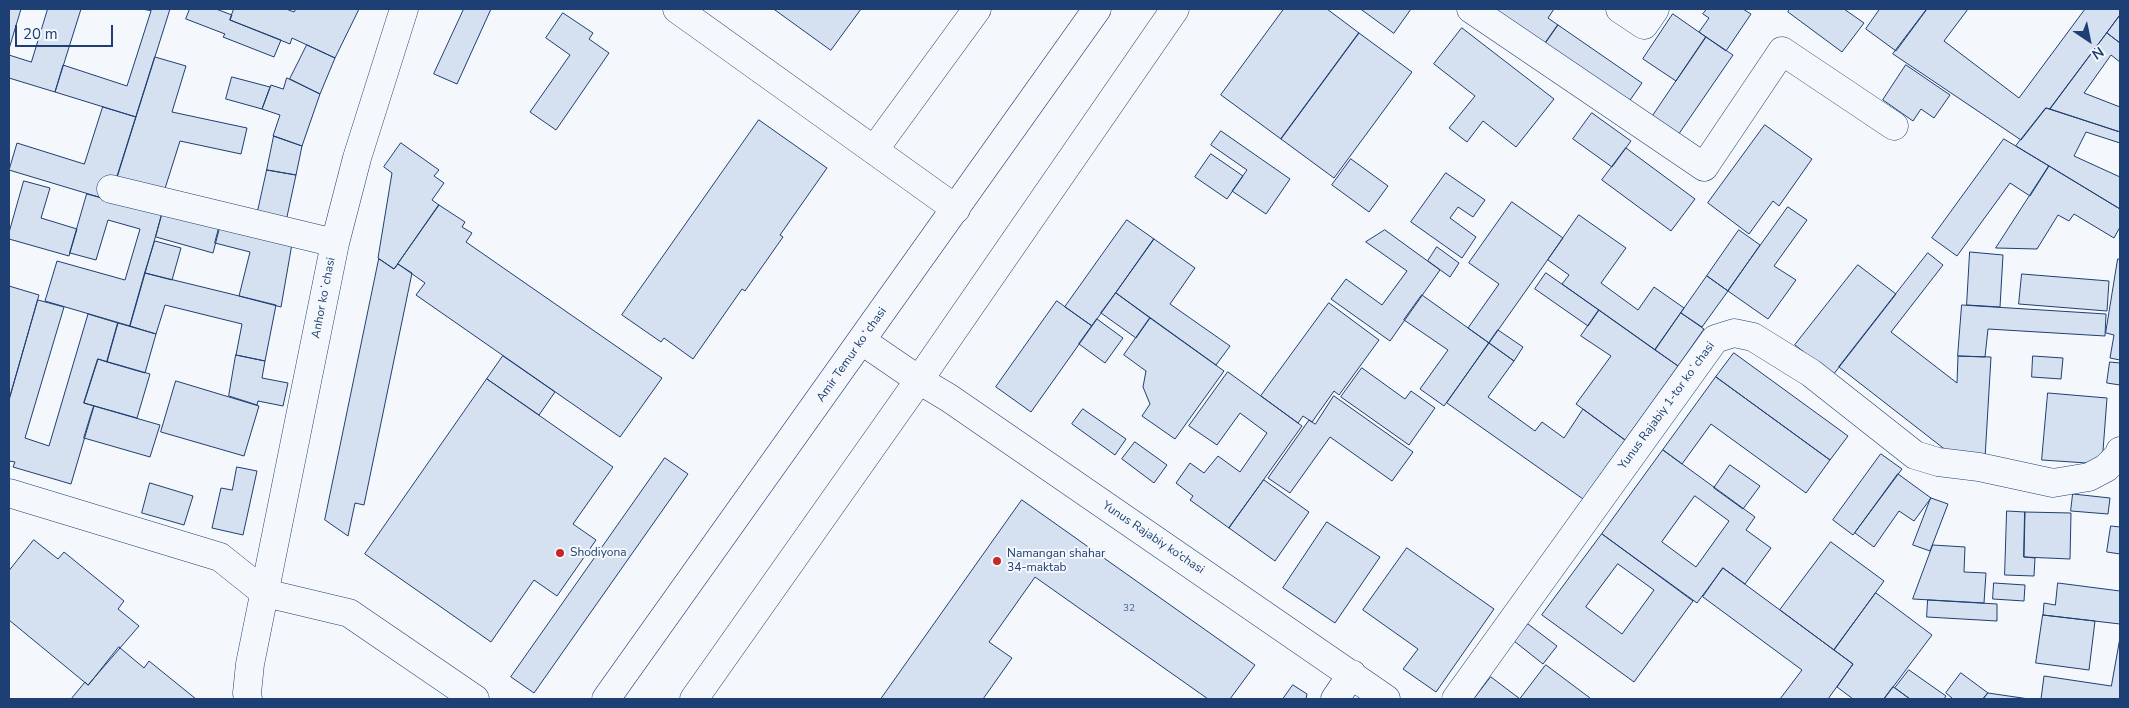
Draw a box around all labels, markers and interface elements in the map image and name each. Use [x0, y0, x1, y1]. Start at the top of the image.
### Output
scale bar [18, 15, 115, 47]
north arrow [2064, 15, 2114, 65]
text: 20 m [23, 24, 58, 44]
text: N [2088, 42, 2107, 64]
street label: Anhor koʻchasi [309, 256, 339, 340]
street label: Amir Temur koʻchasi [814, 305, 890, 405]
street label: Yunus Rajabiy 1-tor koʻchasi [1616, 339, 1718, 473]
street label: Yunus Rajabiy ko‘chasi [1099, 499, 1207, 577]
place label: Shodiyona [570, 546, 627, 560]
marker: Shodiyona [554, 547, 566, 559]
place label: Namangan shahar 34-maktab [1007, 547, 1105, 575]
marker: Namangan shahar 34-maktab [991, 555, 1003, 567]
house number: 32 [1123, 603, 1135, 615]

